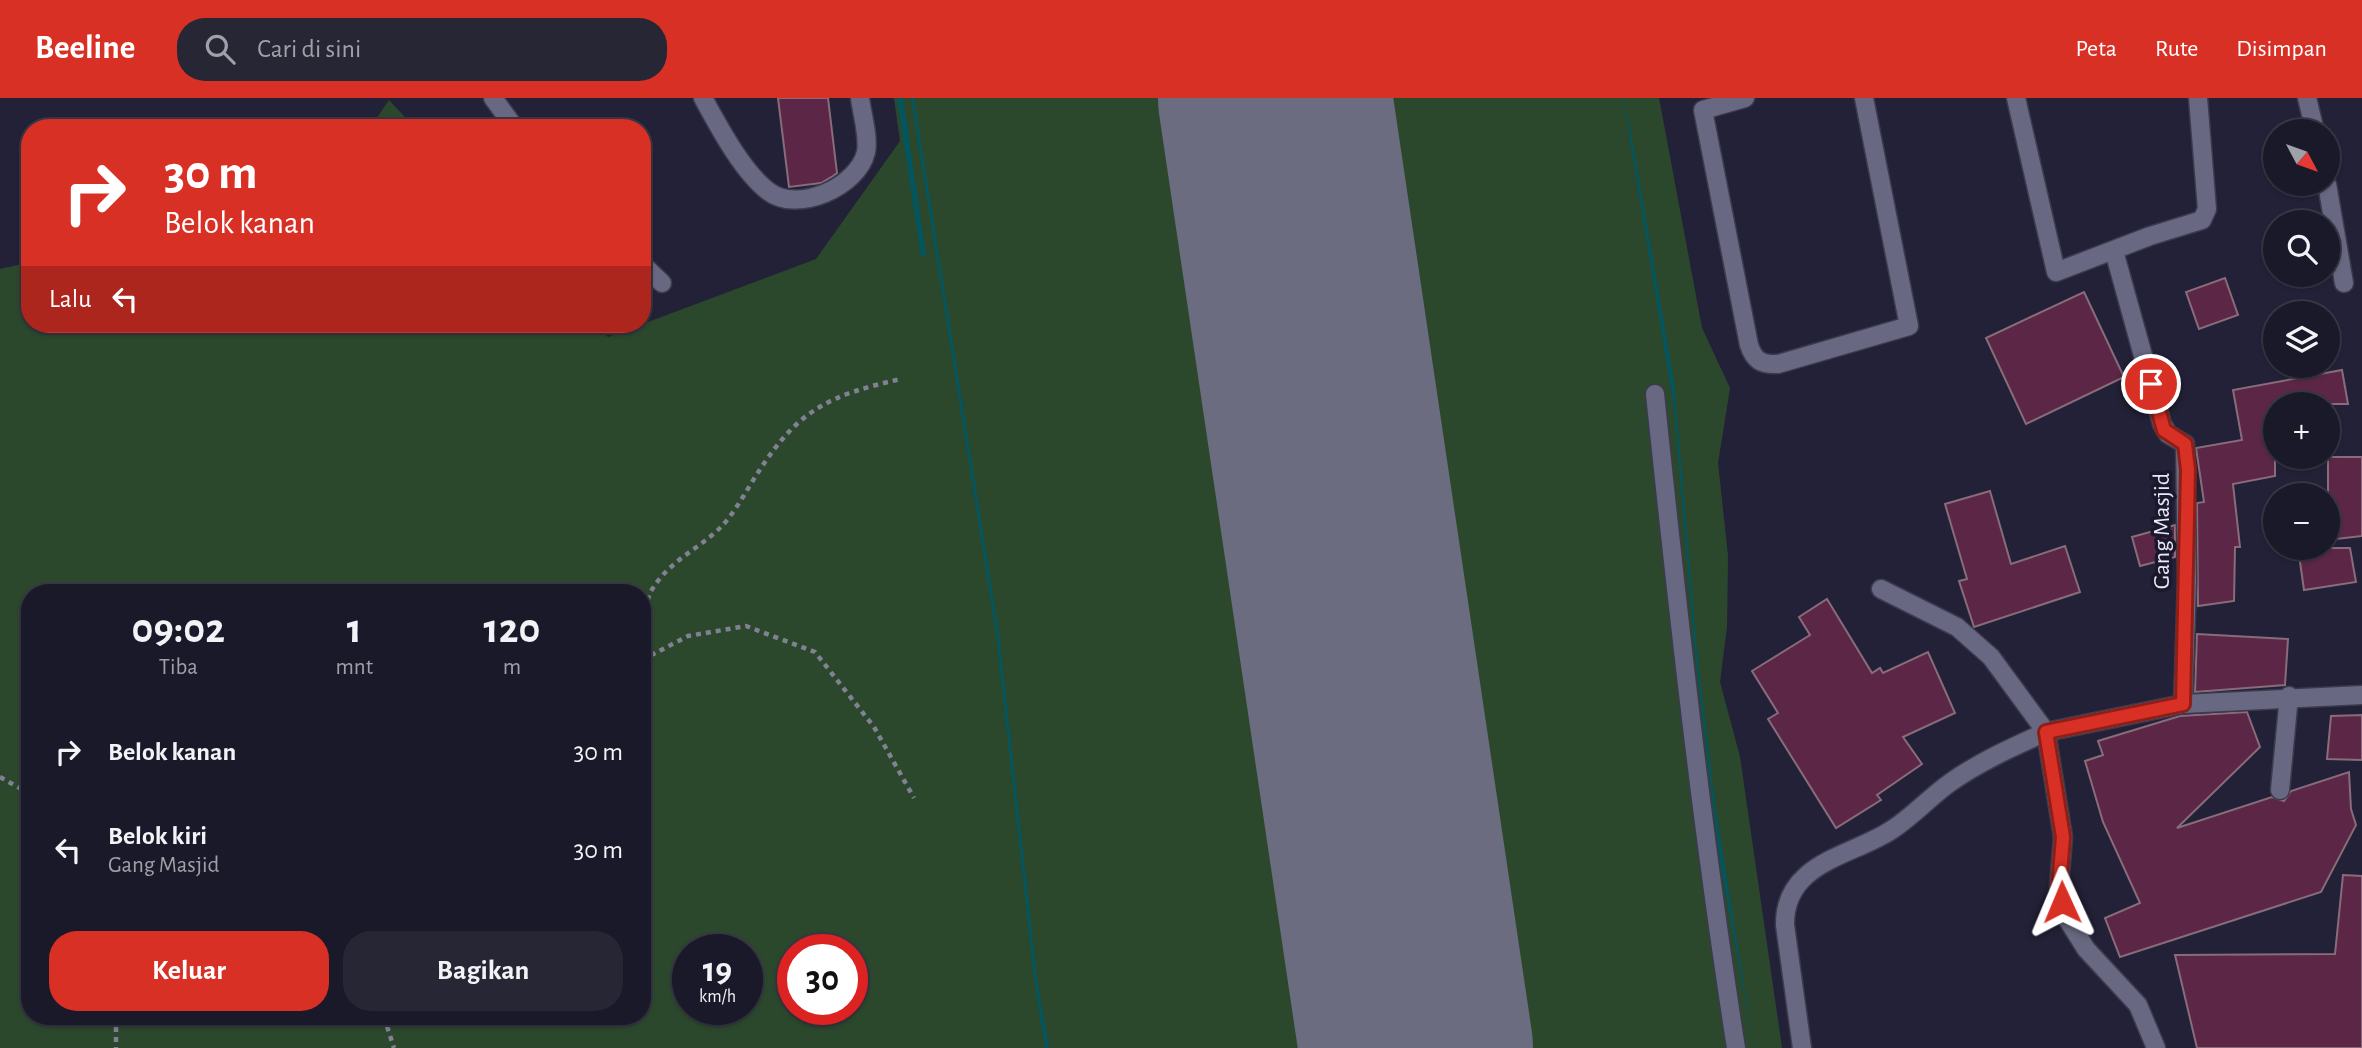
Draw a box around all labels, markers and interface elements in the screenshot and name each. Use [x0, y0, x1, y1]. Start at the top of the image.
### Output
search box [177, 18, 667, 81]
icon: search [201, 30, 239, 68]
text: Beeline [35, 32, 135, 65]
text: Cari di sini [257, 36, 361, 62]
text: Peta [2076, 37, 2117, 61]
text: Rute [2155, 37, 2198, 61]
text: Disimpan [2236, 37, 2327, 61]
north arrow [2263, 119, 2340, 196]
map controls [2263, 119, 2340, 560]
icon: right [49, 147, 140, 238]
text: 30 m [164, 149, 258, 198]
text: Belok kanan [164, 207, 315, 239]
button: search [2263, 210, 2340, 287]
icon: left [106, 280, 144, 318]
text: Lalu [49, 286, 92, 312]
button: layers [2263, 301, 2340, 378]
pin [2121, 354, 2181, 414]
icon: arrive [2132, 365, 2170, 403]
button: + [2263, 392, 2340, 469]
street label: Gang Masjid [2150, 473, 2174, 589]
button: − [2263, 483, 2340, 560]
text: 09:02 [132, 608, 225, 650]
text: 1 [347, 608, 362, 650]
text: 120 [484, 608, 540, 650]
text: Tiba [159, 656, 198, 679]
text: mnt [336, 656, 373, 679]
text: m [503, 656, 521, 679]
icon: right [49, 733, 87, 771]
text: Belok kanan [108, 739, 236, 765]
text: 30 m [573, 739, 623, 765]
text: Belok kiri [108, 823, 207, 849]
icon: left [49, 831, 87, 869]
text: 30 m [573, 837, 623, 863]
text: Gang Masjid [108, 854, 219, 877]
position arrow [2025, 865, 2099, 939]
button: Keluar [49, 931, 329, 1011]
button: Bagikan [343, 931, 623, 1011]
speed limit sign: 30 [777, 934, 868, 1025]
text: 19 [703, 953, 732, 988]
text: km/h [699, 988, 736, 1006]

